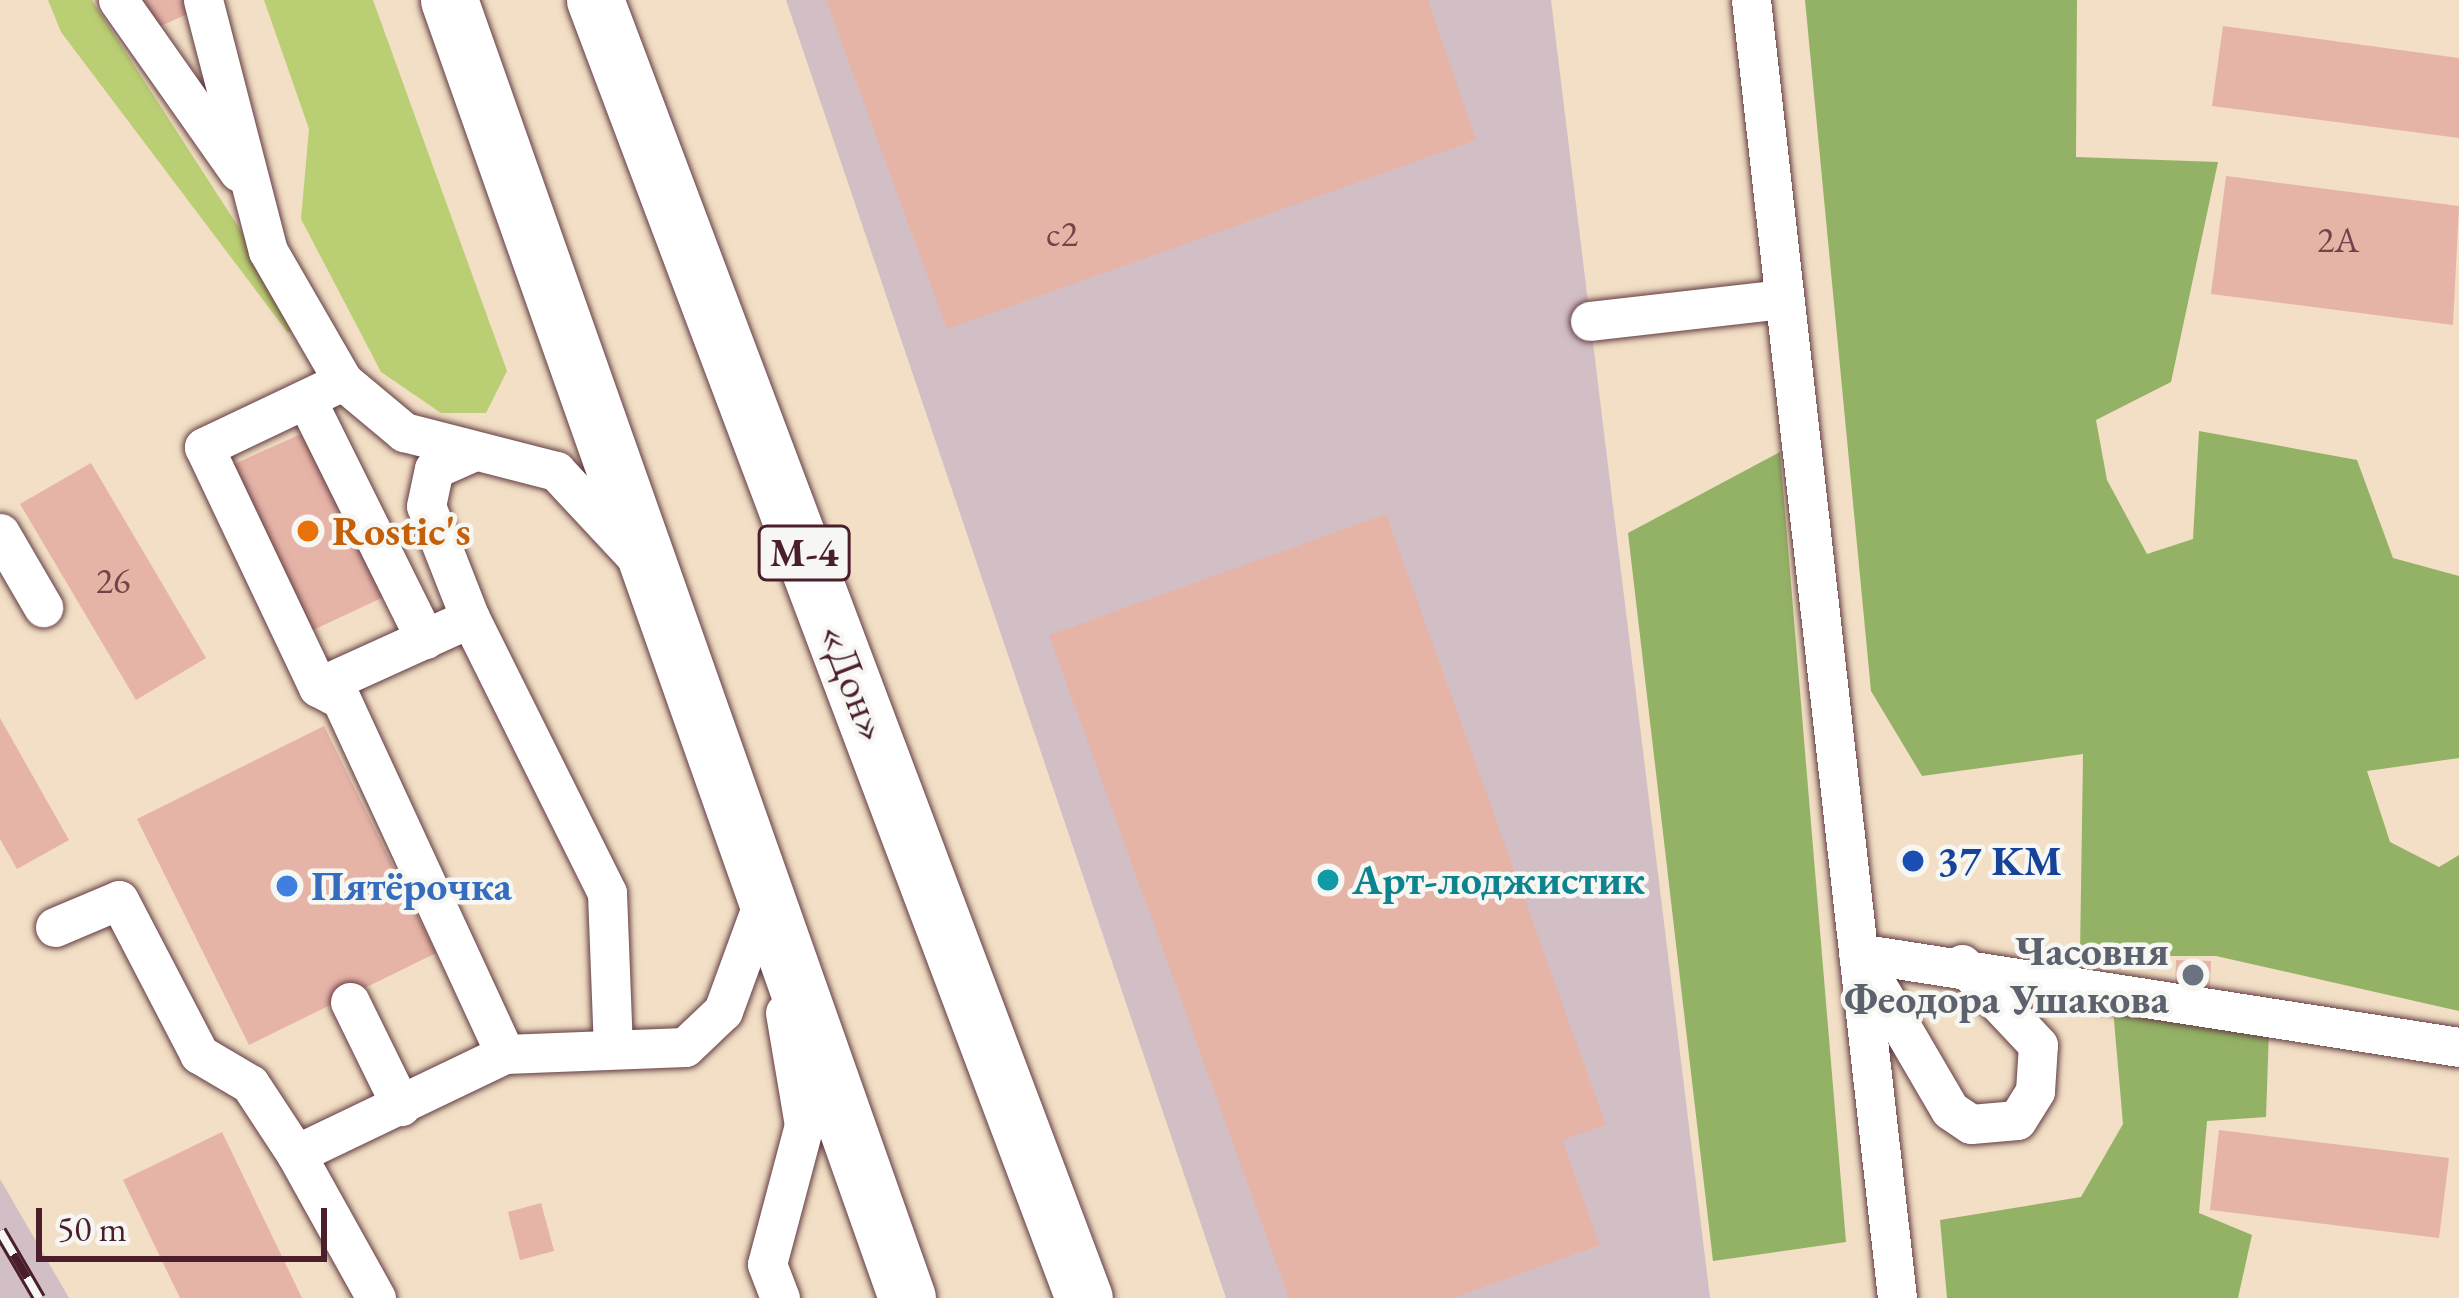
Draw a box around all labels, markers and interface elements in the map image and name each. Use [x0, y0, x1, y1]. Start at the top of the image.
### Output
house number: с2 [1046, 212, 1078, 256]
house number: 2А [2317, 218, 2359, 262]
place label: Rostic's [332, 506, 471, 556]
marker: Rostic's [295, 518, 321, 544]
road number: М-4 [756, 520, 852, 586]
house number: 26 [96, 559, 130, 603]
street label: «Дон» [808, 617, 898, 749]
place label: 37 KM [1937, 836, 2062, 886]
marker: 37 KM [1900, 848, 1926, 874]
place label: Арт-лоджистик [1352, 855, 1645, 905]
place label: Пятёрочка [311, 861, 512, 911]
marker: Арт-лоджистик [1315, 867, 1341, 893]
marker: Пятёрочка [274, 873, 300, 899]
place label: Часовня Феодора Ушакова [1844, 926, 2169, 1024]
marker: Часовня Феодора Ушакова [2180, 962, 2206, 988]
scale bar [42, 1184, 333, 1258]
text: 50 m [57, 1205, 127, 1252]

